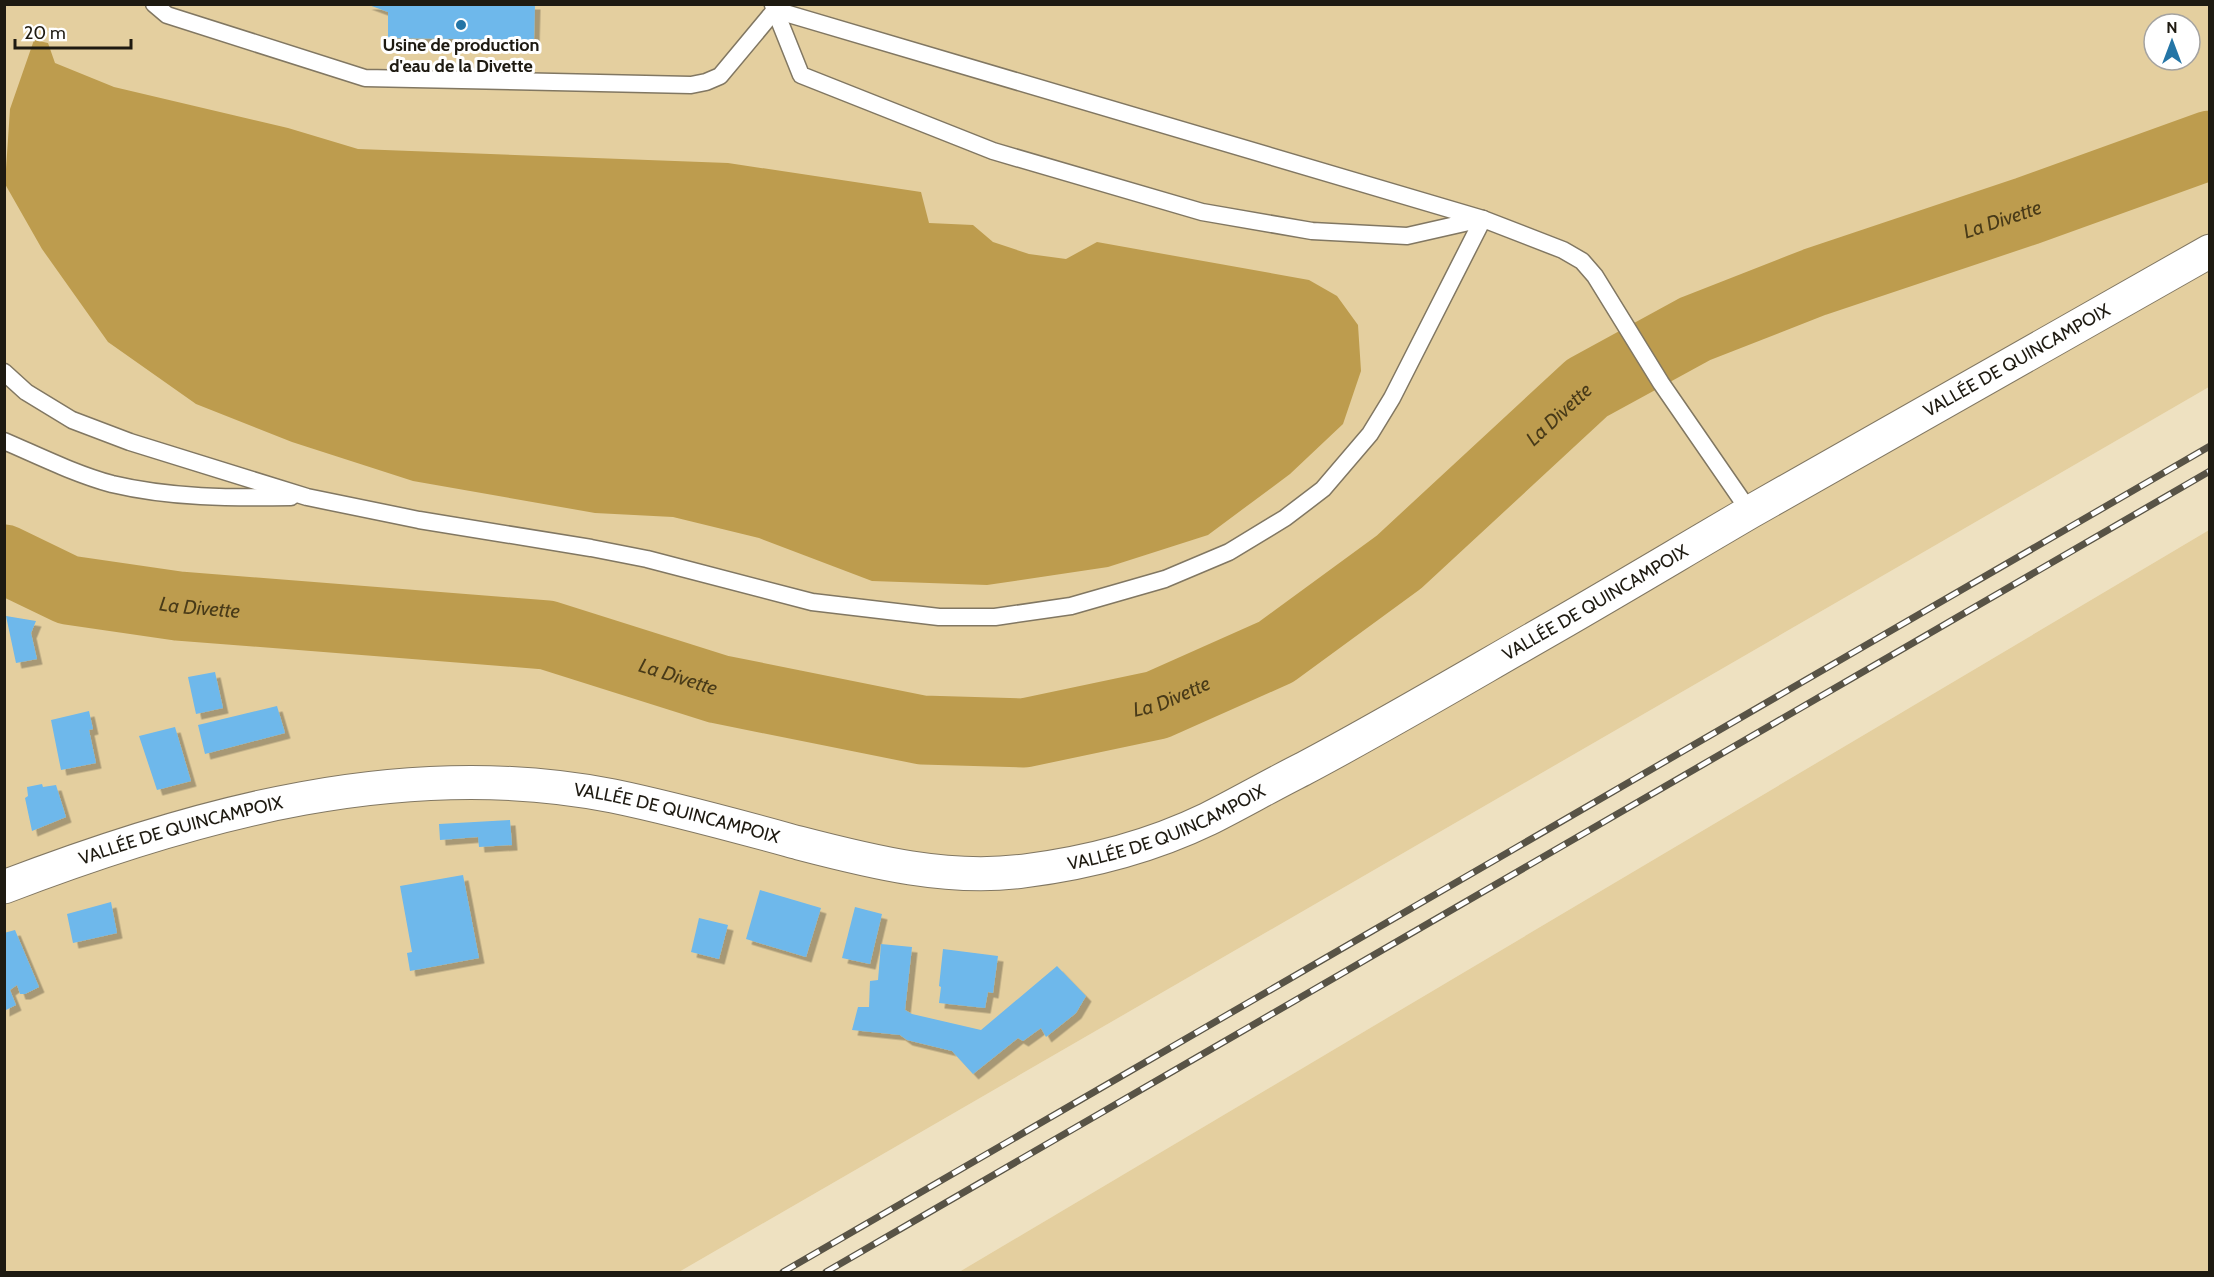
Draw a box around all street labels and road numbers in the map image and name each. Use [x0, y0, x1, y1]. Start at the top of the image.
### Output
street label: VALLÉE DE QUINCAMPOIX [1920, 299, 2114, 422]
street label: VALLÉE DE QUINCAMPOIX [1499, 540, 1692, 665]
street label: VALLÉE DE QUINCAMPOIX [572, 779, 782, 848]
street label: VALLÉE DE QUINCAMPOIX [1066, 780, 1269, 875]
street label: VALLÉE DE QUINCAMPOIX [76, 792, 285, 870]

